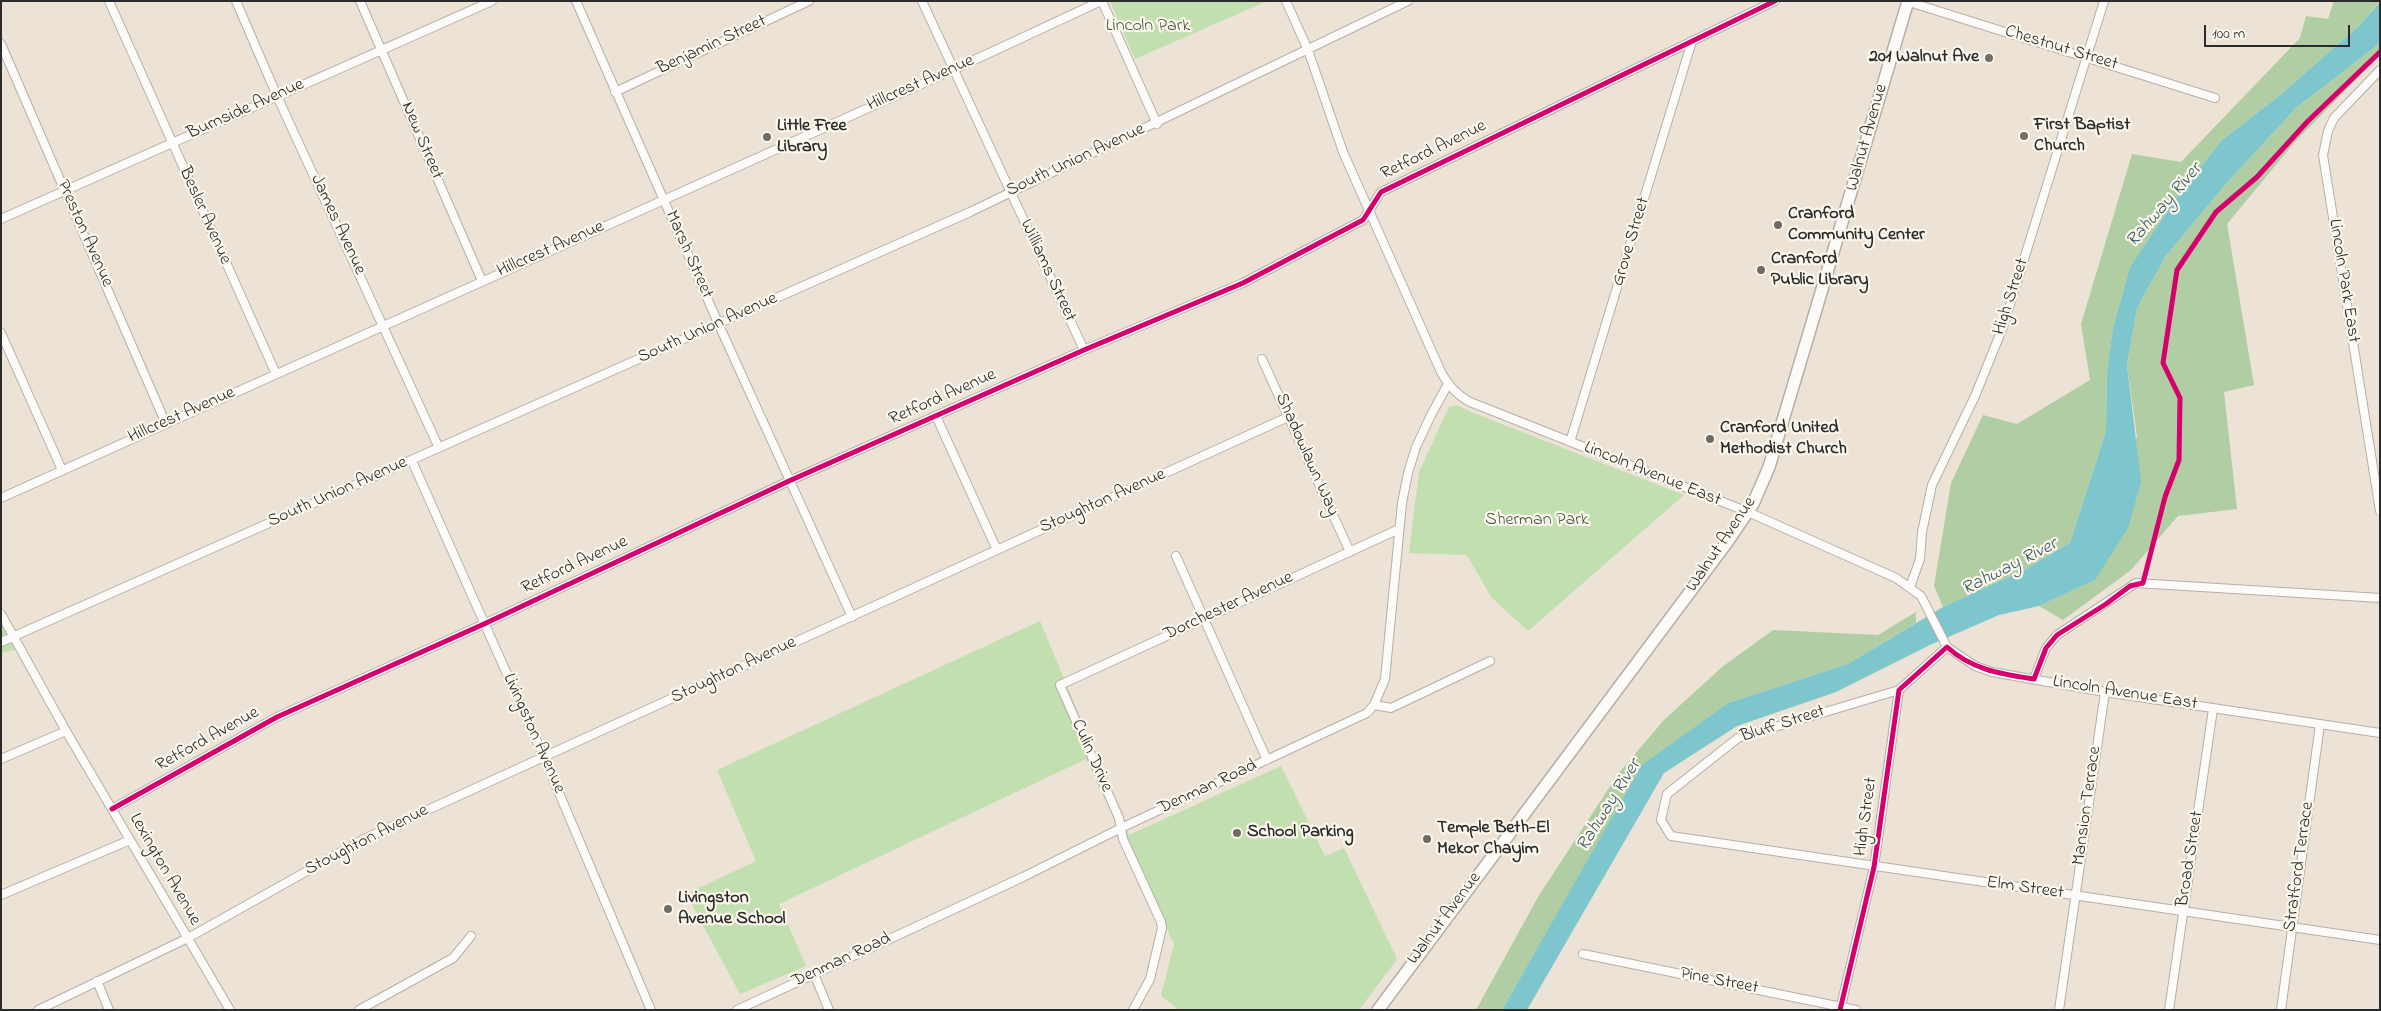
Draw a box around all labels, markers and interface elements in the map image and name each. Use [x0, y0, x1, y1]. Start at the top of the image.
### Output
street label: Benjamin Street [654, 11, 770, 81]
scale bar [2206, 15, 2352, 47]
park label: Lincoln Park [1106, 16, 1190, 38]
street label: Chestnut Street [2002, 22, 2120, 76]
text: 100 m [2212, 23, 2245, 45]
place label: 201 Walnut Ave [1869, 47, 1979, 69]
street label: Hillcrest Avenue [864, 51, 978, 117]
marker: 201 Walnut Ave [1983, 52, 1995, 64]
street label: Burnside Avenue [184, 75, 308, 145]
street label: Walnut Avenue [1842, 82, 1894, 194]
street label: New Street [395, 99, 447, 183]
place label: First Baptist Church [2034, 115, 2130, 158]
place label: Little Free Library [777, 116, 847, 158]
street label: Retford Avenue [1378, 116, 1490, 186]
street label: South Union Avenue [1003, 119, 1149, 203]
marker: First Baptist Church [2018, 130, 2030, 142]
marker: Little Free Library [761, 131, 773, 143]
water label: Rahway River [2122, 159, 2208, 253]
street label: Besler Avenue [173, 164, 235, 268]
street label: James Avenue [304, 171, 370, 279]
street label: Preston Avenue [51, 177, 117, 291]
street label: Grove Street [1608, 195, 1656, 289]
place label: Cranford Community Center [1788, 204, 1925, 246]
street label: Marsh Street [659, 208, 717, 302]
street label: Hillcrest Avenue [494, 217, 608, 283]
street label: Williams Street [1014, 217, 1080, 325]
street label: Lincoln Park East [2323, 218, 2363, 344]
marker: Cranford Community Center [1772, 219, 1784, 231]
place label: Cranford Public Library [1771, 249, 1869, 292]
street label: High Street [1989, 256, 2035, 338]
marker: Cranford Public Library [1755, 264, 1767, 276]
street label: South Union Avenue [635, 289, 781, 369]
street label: Retford Avenue [886, 365, 1000, 431]
street label: Hillcrest Avenue [125, 383, 239, 449]
street label: Shadowlawn Way [1269, 390, 1343, 520]
place label: Cranford United Methodist Church [1720, 418, 1847, 460]
marker: Cranford United Methodist Church [1704, 433, 1716, 445]
street label: Lincoln Avenue East [1580, 438, 1724, 512]
street label: South Union Avenue [265, 453, 411, 533]
street label: Stoughton Avenue [1037, 465, 1169, 539]
street label: Walnut Avenue [1682, 493, 1762, 597]
park label: Sherman Park [1485, 510, 1589, 532]
street label: Retford Avenue [518, 532, 632, 600]
water label: Rahway River [1958, 534, 2062, 602]
street label: Dorchester Avenue [1161, 568, 1297, 646]
street label: Stoughton Avenue [668, 633, 800, 709]
street label: Livingston Avenue [497, 671, 569, 797]
street label: Lincoln Avenue East [2051, 672, 2199, 716]
street label: Bluff Street [1738, 701, 1828, 749]
street label: Retford Avenue [153, 703, 263, 777]
street label: Culin Drive [1065, 716, 1117, 796]
street label: Mansion Terrace [2069, 745, 2107, 867]
street label: Denman Road [1155, 756, 1261, 820]
water label: Rahway River [1573, 756, 1647, 856]
street label: High Street [1851, 776, 1883, 858]
street label: Stoughton Avenue [302, 801, 432, 881]
street label: Stratford Terrace [2280, 801, 2320, 933]
street label: Lexington Avenue [123, 810, 205, 930]
street label: Broad Street [2173, 810, 2209, 908]
place label: Temple Beth-El Mekor Chayim [1437, 818, 1550, 861]
place label: School Parking [1247, 822, 1354, 844]
marker: School Parking [1231, 827, 1243, 839]
marker: Temple Beth-El Mekor Chayim [1421, 833, 1433, 845]
street label: Walnut Avenue [1403, 869, 1487, 969]
street label: Elm Street [1985, 873, 2065, 905]
place label: Livingston Avenue School [678, 888, 786, 931]
marker: Livingston Avenue School [662, 903, 674, 915]
street label: Denman Road [789, 929, 895, 993]
street label: Pine Street [1678, 964, 1760, 1000]

